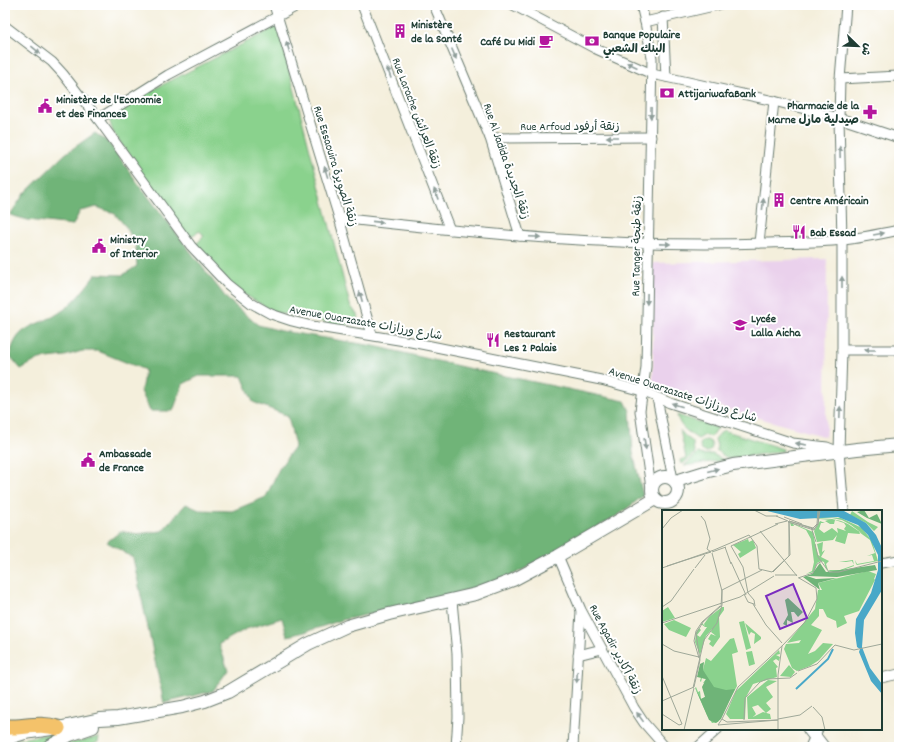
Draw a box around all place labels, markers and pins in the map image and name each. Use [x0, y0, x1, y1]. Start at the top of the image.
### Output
place label: Ministère de la Santé [411, 17, 462, 48]
building icon: Ministère de la Santé [392, 23, 408, 39]
place label: Banque Populaire البنك الشعبي [603, 27, 681, 59]
cafe icon: Café Du Midi [538, 33, 554, 49]
bank icon: Banque Populaire البنك الشعبي [584, 33, 600, 49]
place label: Café Du Midi [480, 34, 536, 51]
bank icon: AttijariwafaBank [659, 85, 675, 101]
place label: AttijariwafaBank [678, 86, 756, 103]
place label: Ministère de l'Economie et des Finances [56, 92, 162, 123]
public building icon: Ministère de l'Economie et des Finances [37, 98, 53, 114]
place label: Pharmacie de la Marne صيدلية مارل [768, 98, 860, 129]
pharmacy icon: Pharmacie de la Marne صيدلية مارل [862, 104, 878, 120]
building icon: Centre Américain [771, 192, 787, 208]
place label: Centre Américain [790, 193, 869, 210]
restaurant icon: Bab Essad [791, 224, 807, 240]
place label: Bab Essad [810, 225, 856, 242]
place label: Ministry of Interior [110, 232, 158, 263]
public building icon: Ministry of Interior [91, 238, 107, 254]
place label: Lycée Lalla Aicha [751, 311, 802, 342]
school or university icon: Lycée Lalla Aicha [732, 317, 748, 333]
place label: Restaurant Les 2 Palais [504, 326, 557, 357]
restaurant icon: Restaurant Les 2 Palais [485, 332, 501, 348]
place label: Ambassade de France [99, 446, 152, 477]
public building icon: Ambassade de France [80, 452, 96, 468]

